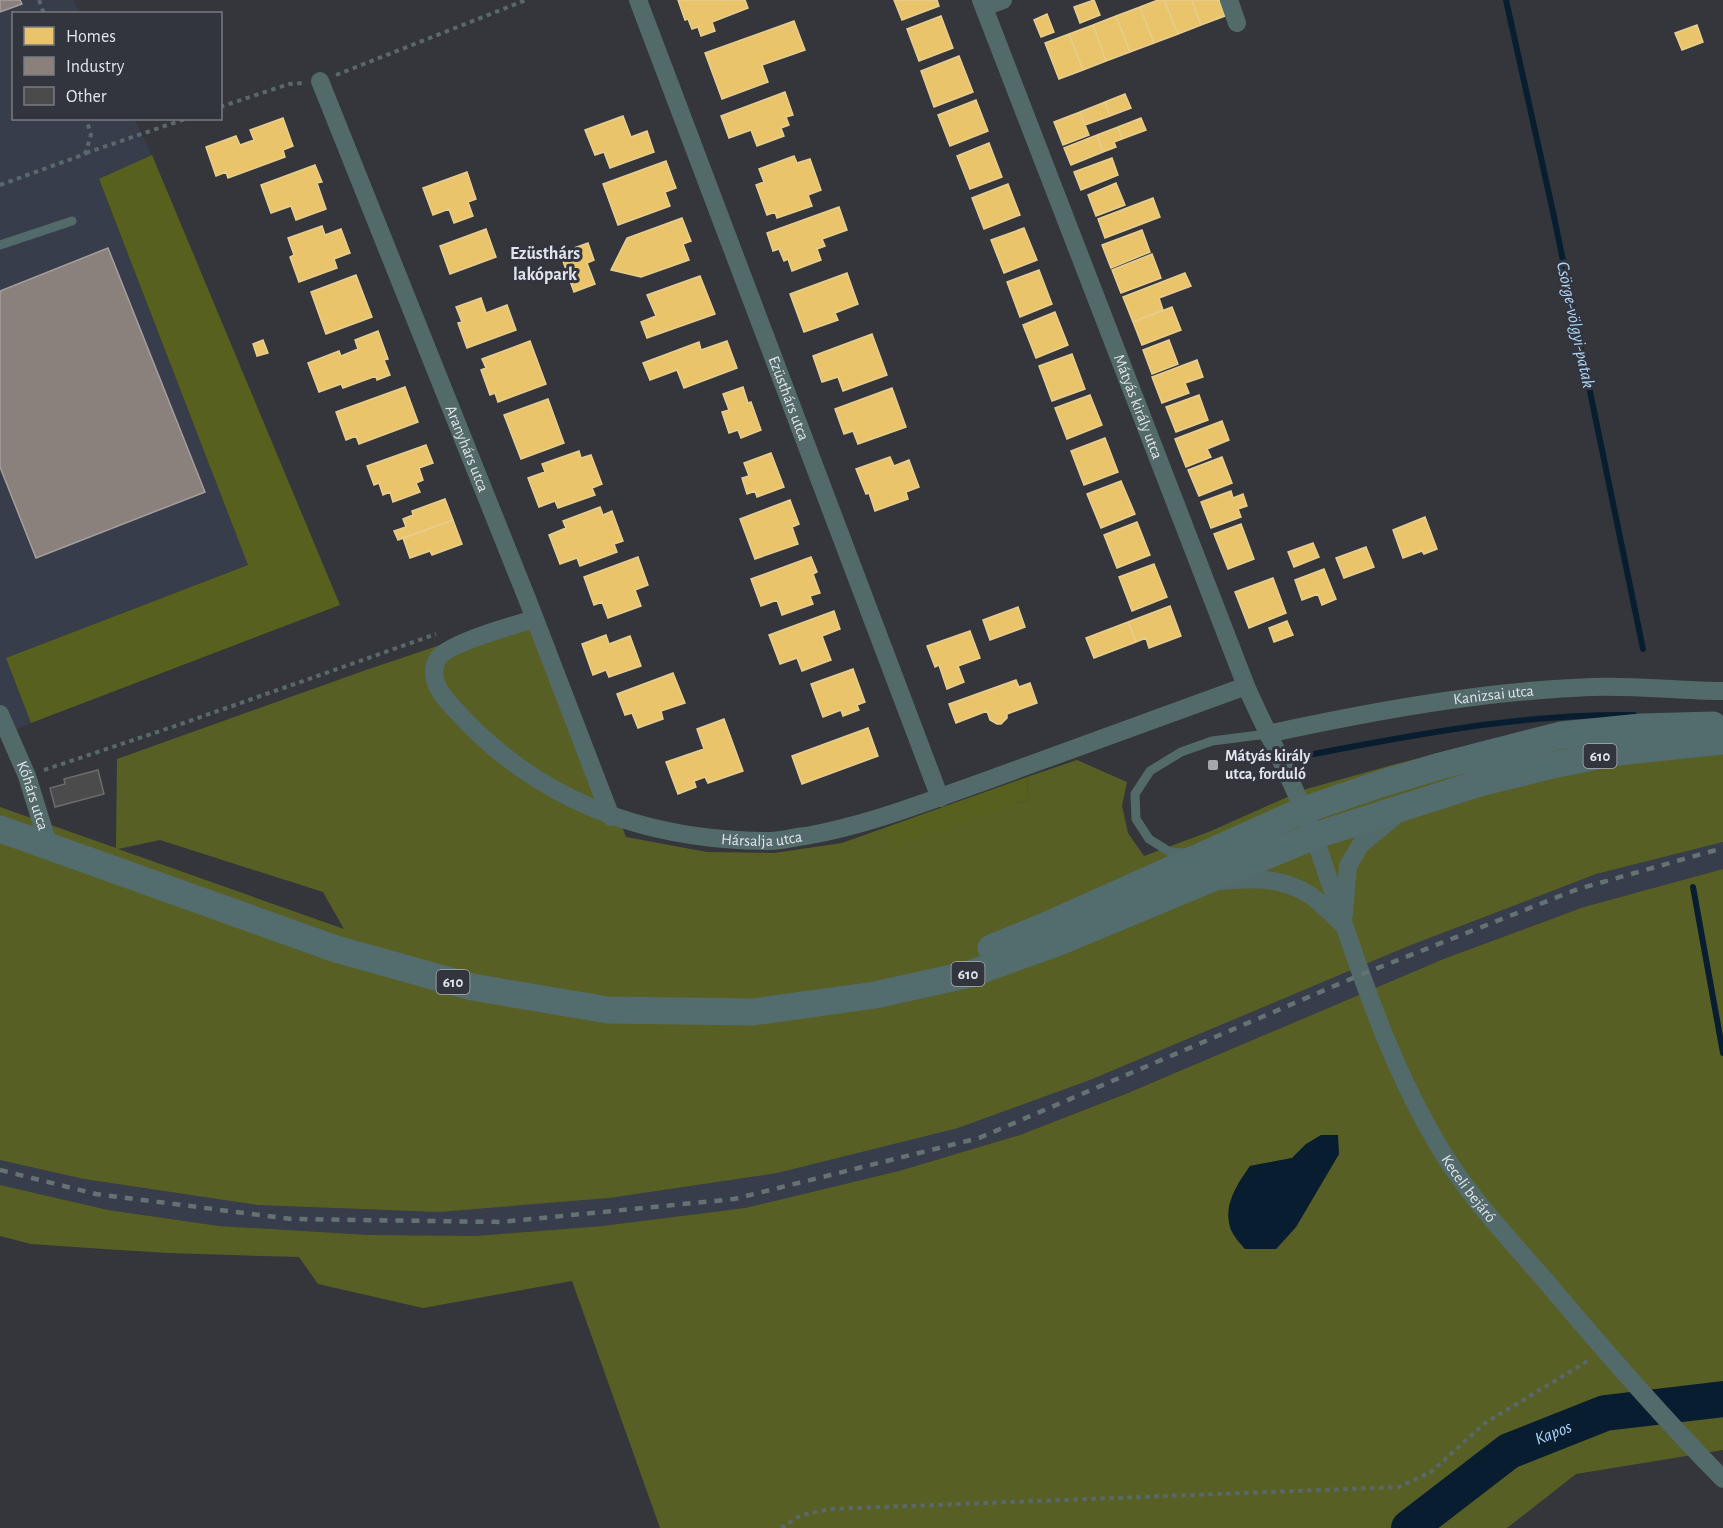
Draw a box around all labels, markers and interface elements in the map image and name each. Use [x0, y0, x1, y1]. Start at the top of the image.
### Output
legend [12, 12, 222, 120]
text: Homes [66, 28, 116, 46]
text: Industry [66, 58, 125, 76]
text: Other [66, 88, 107, 106]
district label: Ezüsthárs lakópark [510, 245, 580, 284]
water label: Csörge-völgyi-patak [1553, 260, 1597, 390]
street label: Mátyás király utca [1111, 352, 1166, 461]
street label: Ezüsthárs utca [766, 354, 812, 443]
street label: Aranyhárs utca [443, 403, 492, 494]
street label: Kanizsai utca [1452, 683, 1534, 708]
road number: 610 [1584, 744, 1616, 768]
place label: Mátyás király utca, forduló [1225, 748, 1311, 782]
street label: Kőhárs utca [13, 758, 51, 832]
marker: Mátyás király utca, forduló [1206, 758, 1220, 772]
street label: Hársalja utca [721, 828, 803, 850]
road number: 610 [952, 962, 984, 986]
road number: 610 [436, 970, 470, 994]
street label: Keceli bejáró [1438, 1152, 1499, 1226]
water label: Kapos [1533, 1418, 1575, 1449]

